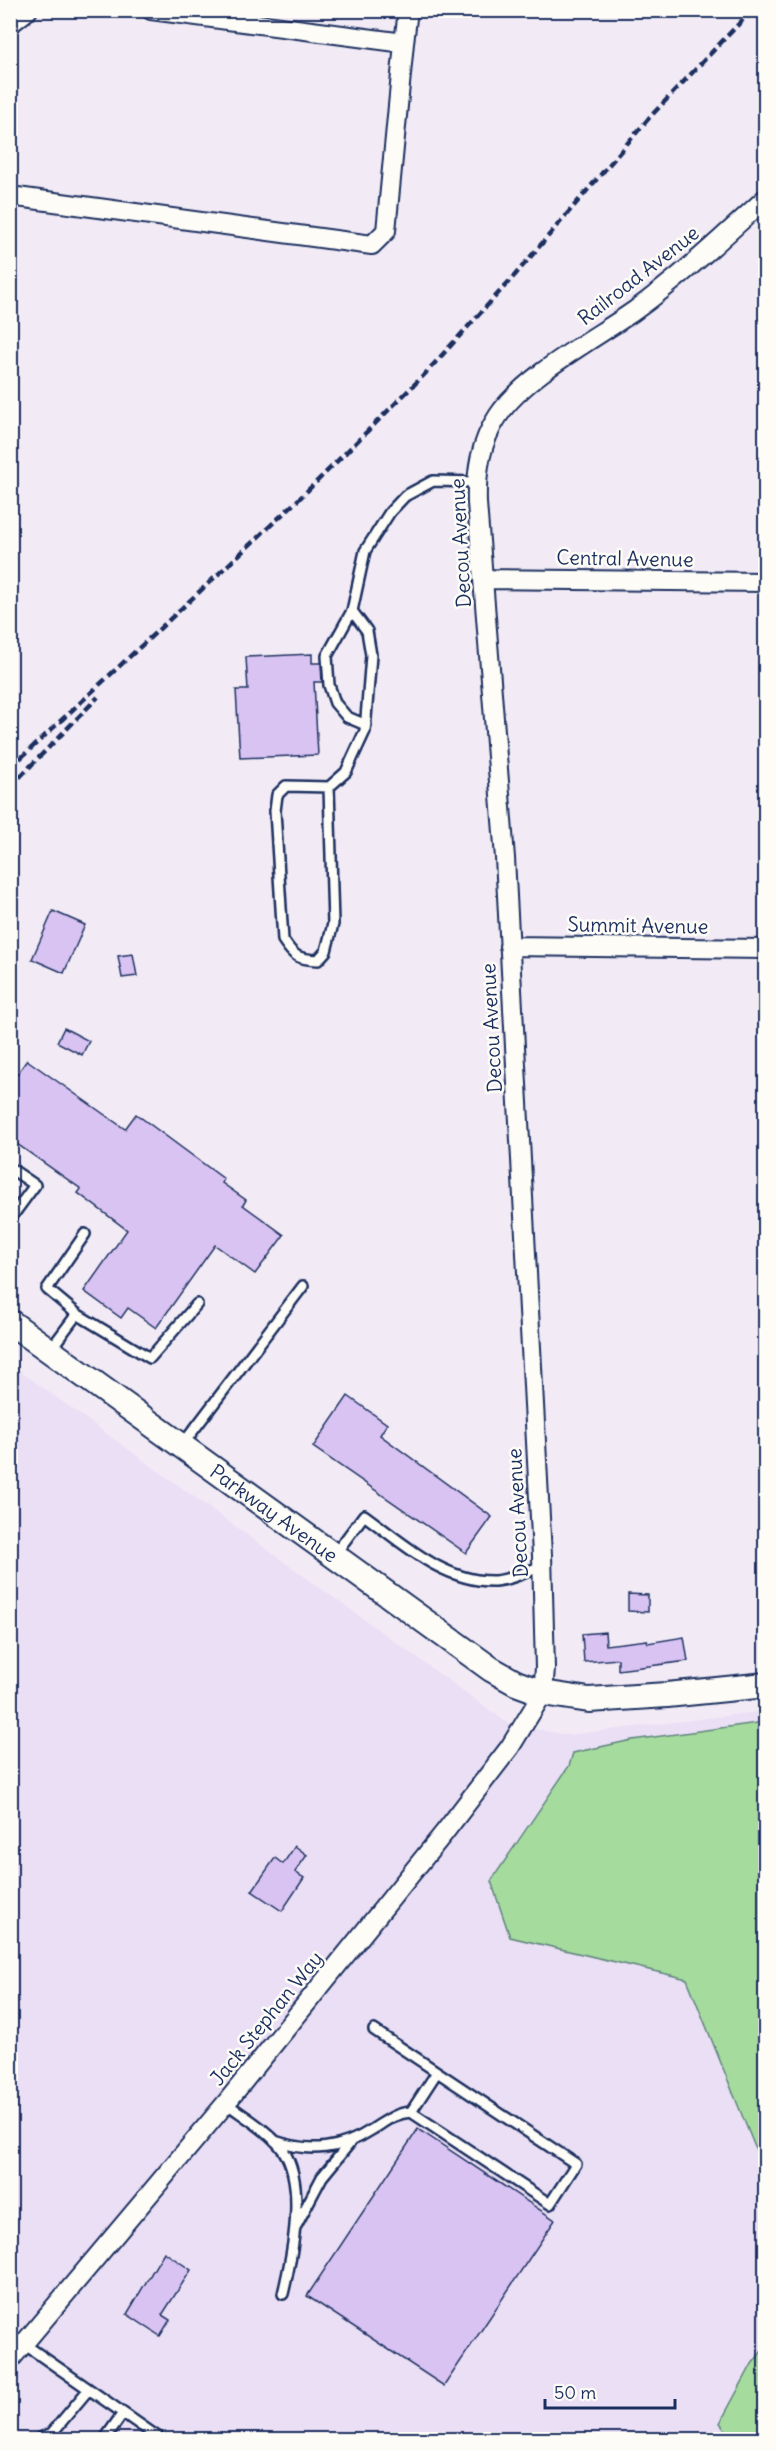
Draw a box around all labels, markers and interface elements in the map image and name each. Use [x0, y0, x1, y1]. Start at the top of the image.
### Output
street label: Railroad Avenue [572, 220, 704, 330]
street label: Decou Avenue [444, 478, 476, 608]
street label: Central Avenue [556, 544, 694, 572]
street label: Summit Avenue [567, 911, 709, 939]
street label: Decou Avenue [475, 963, 507, 1093]
street label: Decou Avenue [501, 1448, 533, 1578]
street label: Parkway Avenue [206, 1458, 343, 1567]
street label: Jack Stephan Way [204, 1946, 328, 2090]
scale bar [545, 2372, 676, 2410]
text: 50 m [554, 2381, 596, 2404]

